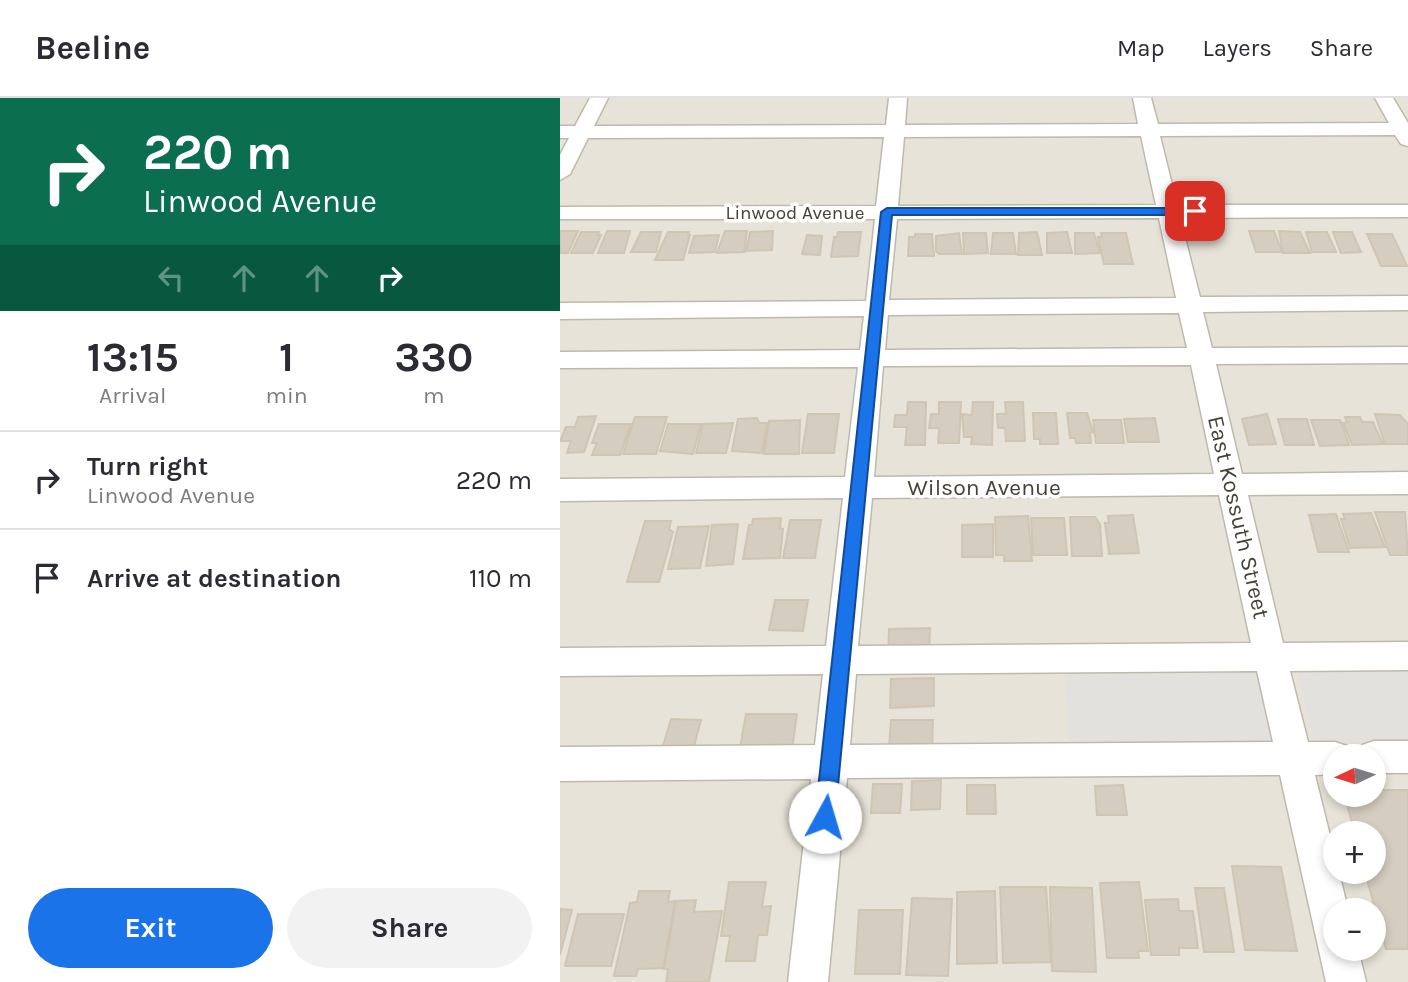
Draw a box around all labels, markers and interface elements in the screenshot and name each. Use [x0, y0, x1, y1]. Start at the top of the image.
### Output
text: Beeline [35, 29, 150, 67]
text: Map [1117, 34, 1165, 62]
text: Layers [1203, 34, 1272, 62]
text: Share [1310, 34, 1373, 62]
text: 220 m [143, 124, 292, 181]
icon: right [28, 126, 119, 217]
pin [1165, 181, 1225, 241]
text: Linwood Avenue [143, 183, 377, 220]
icon: arrive [1176, 192, 1214, 230]
street label: Linwood Avenue [726, 202, 864, 224]
icon: left [152, 259, 190, 297]
icon: ahead [225, 259, 263, 297]
icon: ahead [298, 259, 336, 297]
icon: right [371, 259, 409, 297]
text: 13:15 [87, 332, 179, 382]
text: 1 [279, 332, 294, 382]
text: 330 [394, 332, 473, 382]
text: Arrival [99, 382, 166, 409]
text: min [265, 382, 308, 409]
text: m [423, 382, 445, 409]
street label: East Kossuth Street [1202, 413, 1275, 622]
text: Turn right [87, 451, 208, 482]
icon: right [28, 461, 66, 499]
text: 220 m [456, 465, 532, 496]
street label: Wilson Avenue [907, 474, 1061, 501]
text: Linwood Avenue [87, 482, 255, 509]
icon: arrive [28, 559, 66, 597]
text: Arrive at destination [87, 563, 341, 594]
text: 110 m [469, 563, 532, 594]
north arrow [1323, 744, 1386, 807]
map controls [1323, 744, 1386, 961]
position arrow [788, 780, 862, 854]
button: + [1323, 821, 1386, 884]
button: Exit [28, 888, 273, 968]
button: Share [287, 888, 532, 968]
button: − [1323, 898, 1386, 961]

